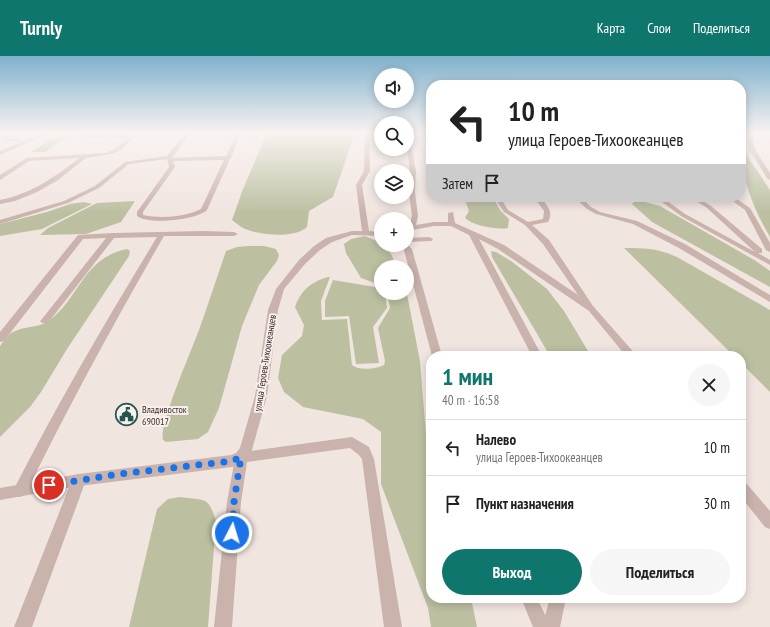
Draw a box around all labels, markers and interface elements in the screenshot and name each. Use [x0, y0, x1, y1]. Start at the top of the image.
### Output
text: Turnly [20, 16, 62, 40]
text: Карта [597, 19, 625, 37]
text: Слои [647, 19, 671, 37]
text: Поделиться [693, 19, 750, 37]
map controls [374, 68, 414, 300]
button: sound [374, 68, 414, 108]
text: 10 m [508, 92, 559, 129]
icon: left [442, 96, 494, 148]
button: search [374, 116, 414, 156]
text: улица Героев-Тихоокеанцев [508, 128, 684, 151]
button: layers [374, 164, 414, 204]
icon: arrive [481, 172, 503, 194]
text: Затем [442, 174, 473, 193]
button: + [374, 212, 414, 252]
button: − [374, 260, 414, 300]
street label: улица Героев-Тихоокеанцев [251, 314, 279, 412]
text: 1 мин [442, 361, 493, 392]
button: close [688, 364, 730, 406]
text: 40 m · 16:58 [442, 392, 499, 409]
public building icon: Владивосток 690017 [113, 402, 139, 428]
place label: Владивосток 690017 [142, 403, 187, 428]
text: Налево [476, 430, 516, 449]
icon: left [442, 437, 464, 459]
text: 10 m [704, 438, 730, 457]
text: улица Героев-Тихоокеанцев [476, 449, 603, 466]
pin [32, 468, 66, 502]
icon: arrive [38, 474, 60, 496]
icon: arrive [442, 493, 464, 515]
text: Пункт назначения [476, 494, 574, 513]
text: 30 m [704, 494, 730, 513]
position arrow [211, 512, 253, 554]
button: Выход [442, 549, 582, 595]
button: Поделиться [590, 549, 730, 595]

